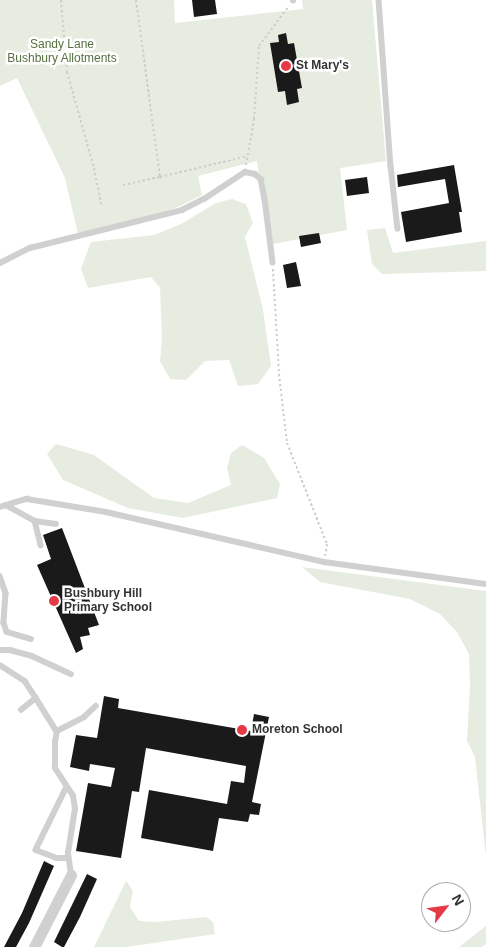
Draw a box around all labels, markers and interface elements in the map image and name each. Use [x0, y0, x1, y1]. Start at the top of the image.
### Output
park label: Sandy Lane Bushbury Allotments [7, 38, 117, 66]
place label: St Mary's [296, 59, 349, 73]
marker: St Mary's [280, 60, 292, 72]
place label: Bushbury Hill Primary School [64, 587, 152, 615]
marker: Bushbury Hill Primary School [48, 595, 60, 607]
place label: Moreton School [252, 723, 343, 737]
marker: Moreton School [236, 724, 248, 736]
north arrow [421, 882, 471, 932]
text: N [449, 892, 468, 908]

